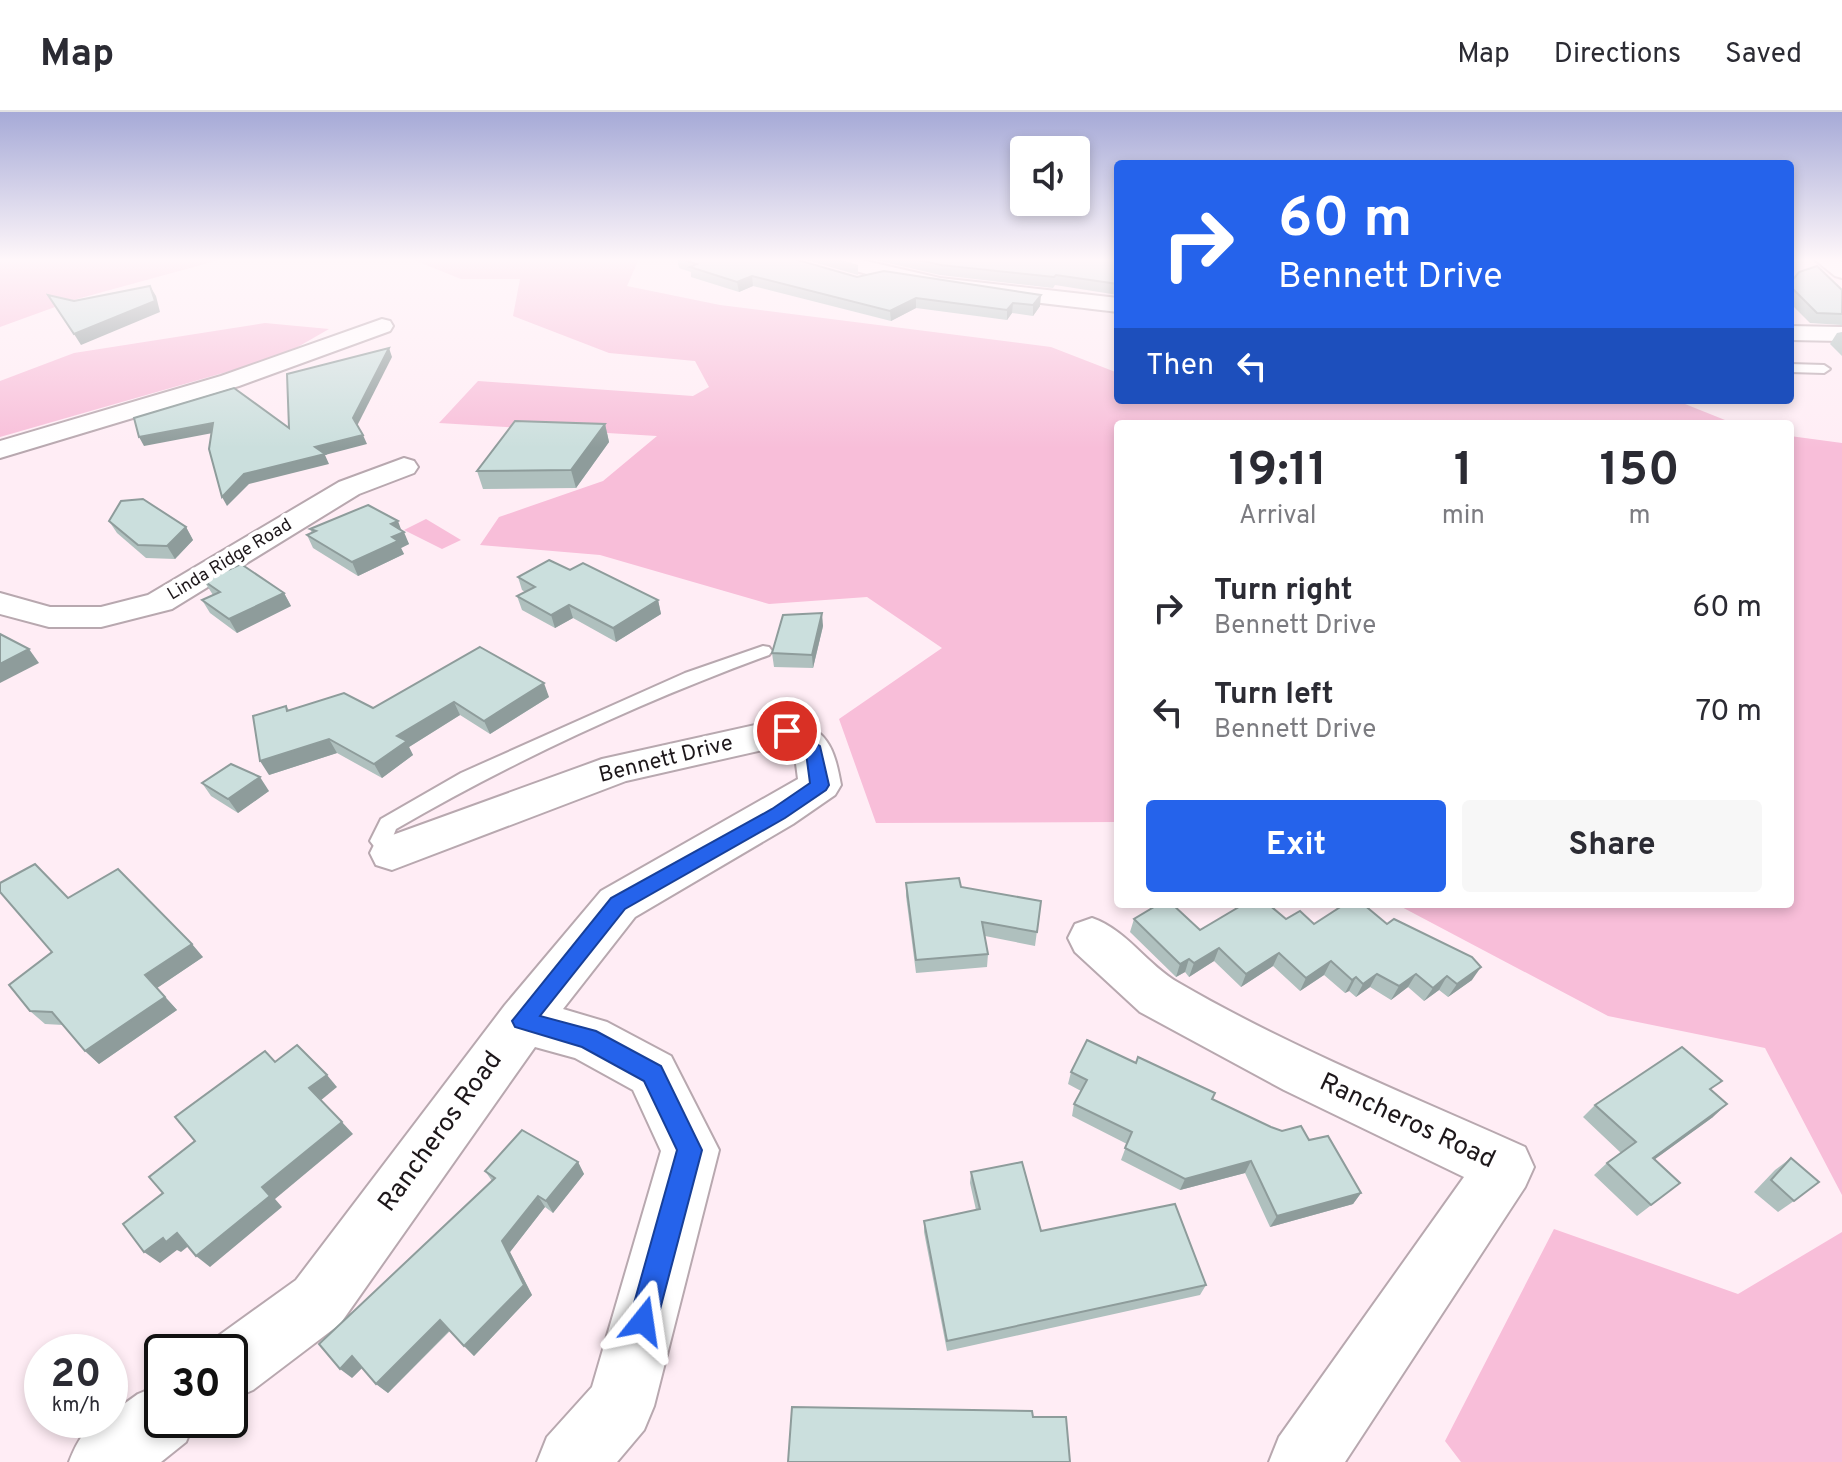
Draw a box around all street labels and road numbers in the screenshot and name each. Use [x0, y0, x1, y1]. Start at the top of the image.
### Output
street label: Linda Ridge Road [164, 514, 296, 606]
street label: Bennett Drive [596, 730, 736, 790]
street label: Rancheros Road [372, 1045, 510, 1219]
street label: Rancheros Road [1314, 1067, 1500, 1177]

